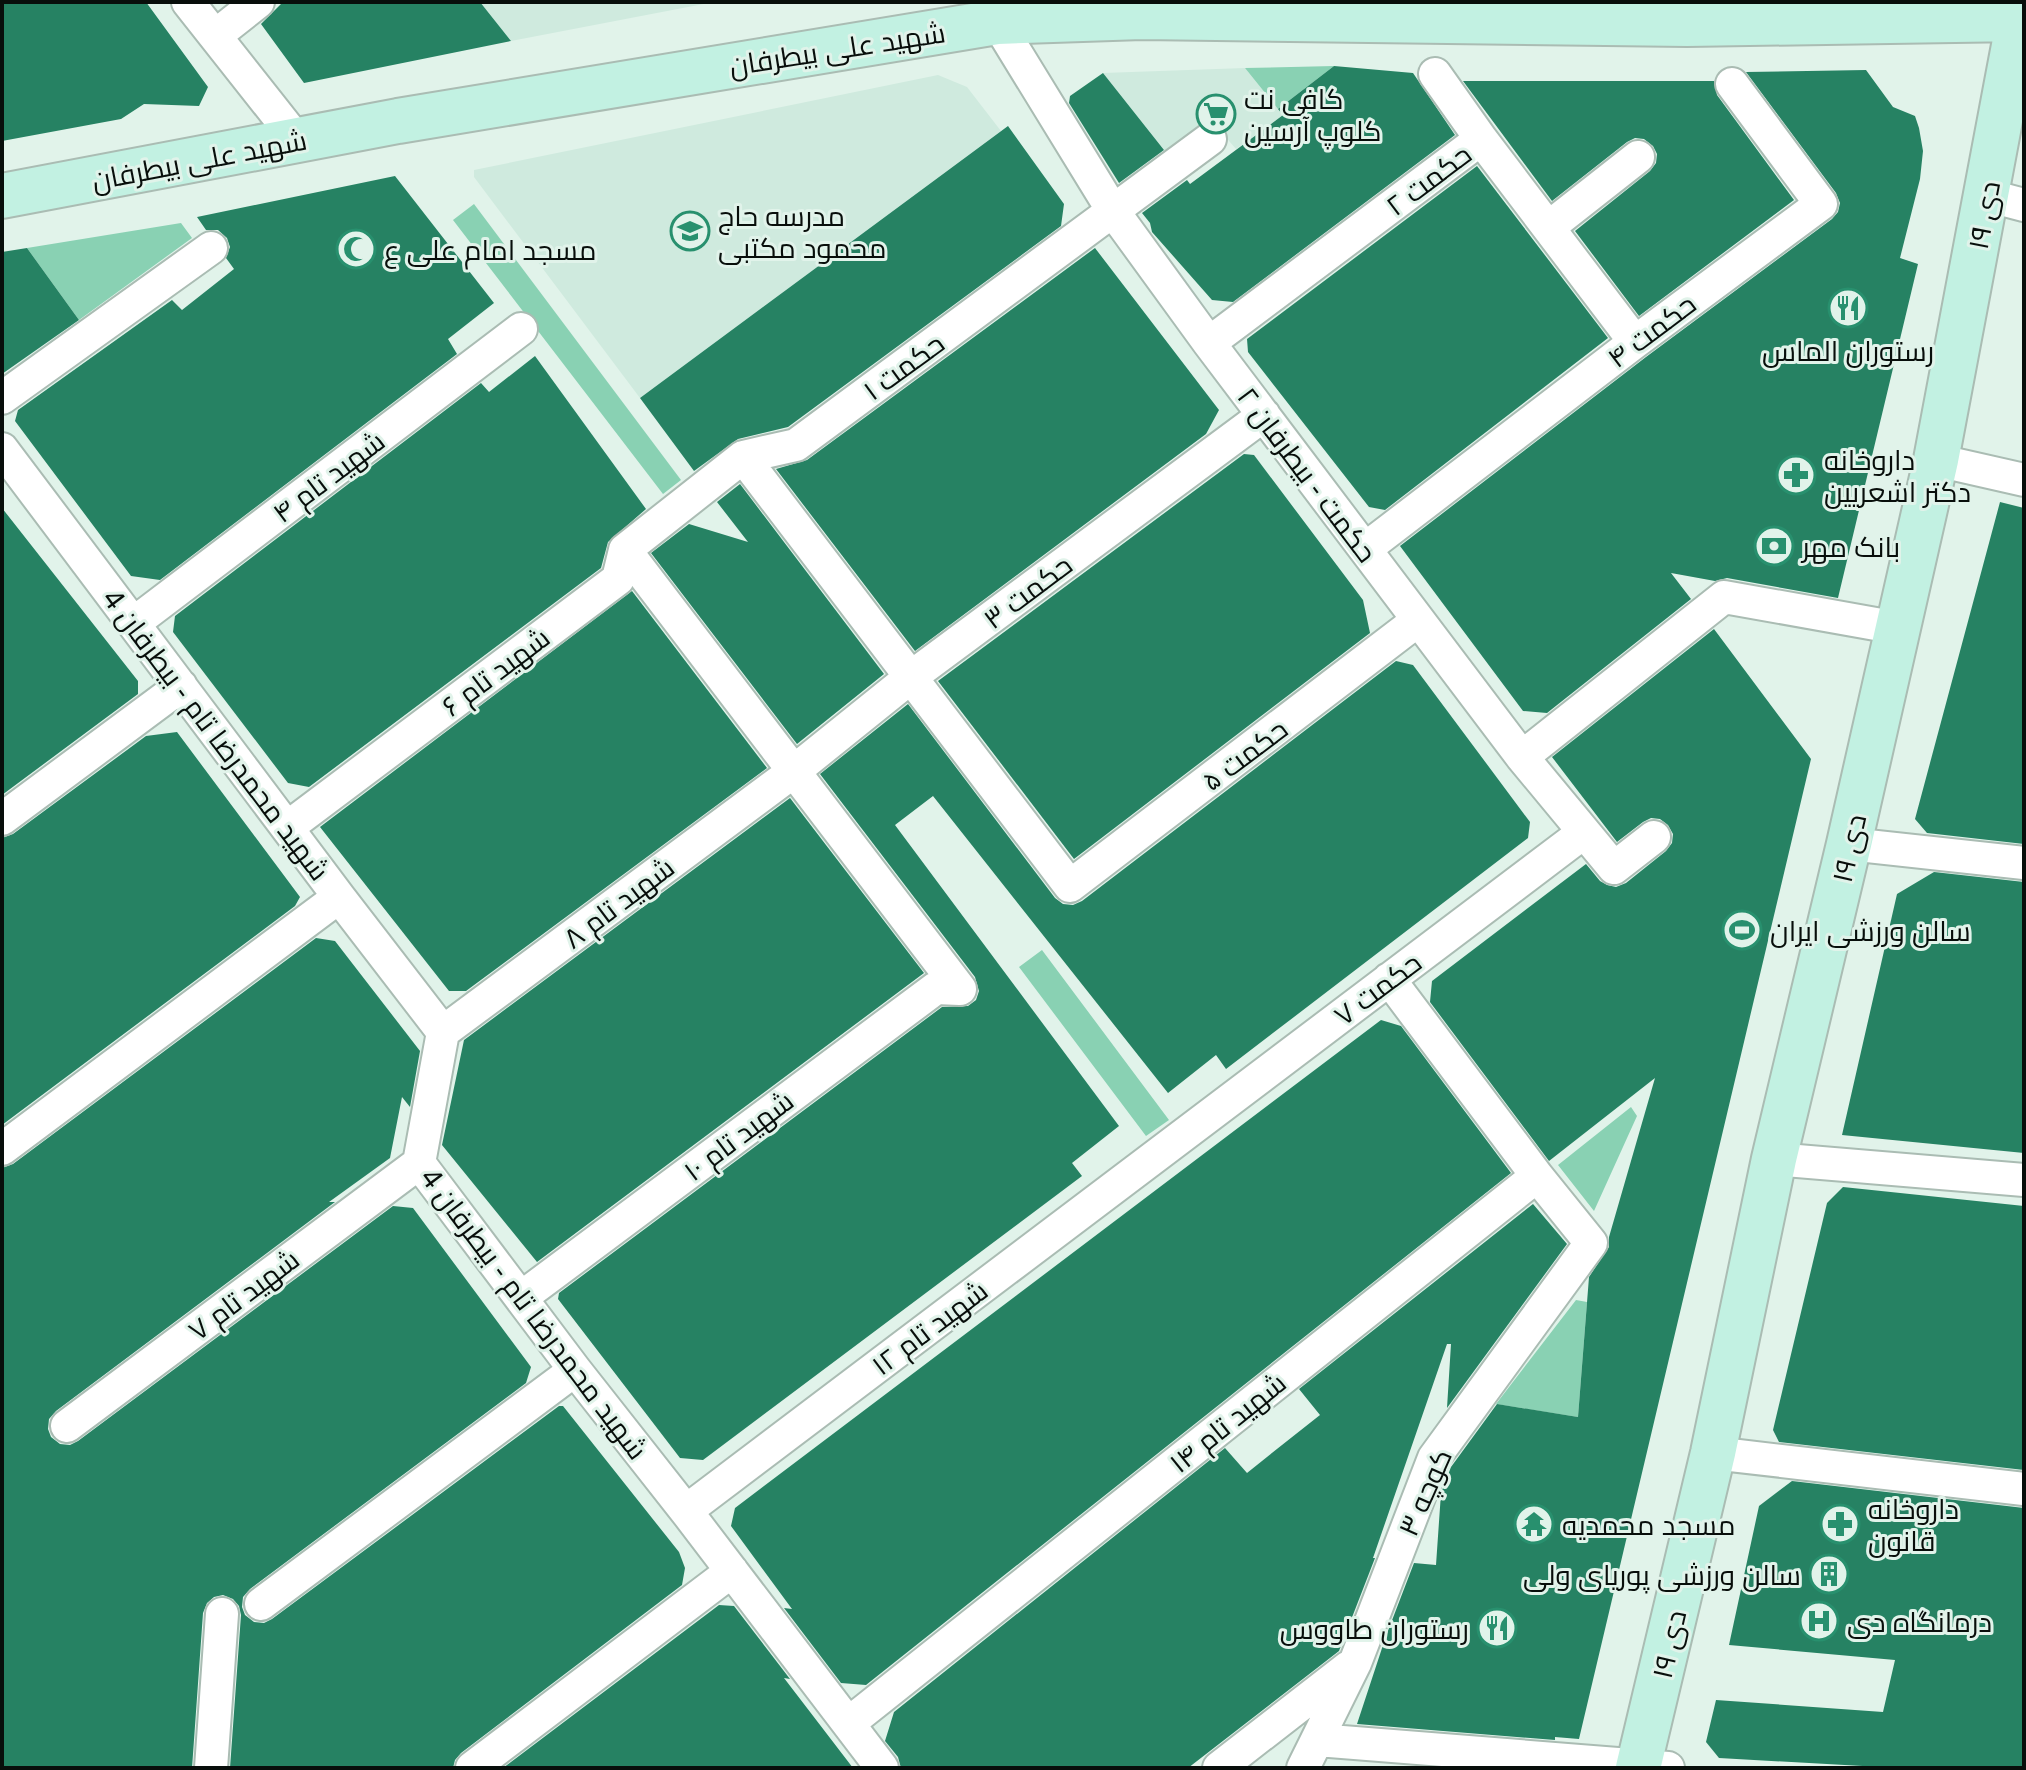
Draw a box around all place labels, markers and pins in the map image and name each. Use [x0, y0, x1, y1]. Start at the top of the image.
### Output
place label: کافی نت کلوپ آرسین [1244, 79, 1382, 150]
supermarket icon: کافی نت کلوپ آرسین [1195, 93, 1237, 135]
place label: مدرسه حاج محمود مکتبی [718, 196, 886, 266]
school or university icon: مدرسه حاج محمود مکتبی [669, 210, 711, 252]
mosque icon: مسجد امام علی ع [335, 228, 377, 270]
place label: مسجد امام علی ع [384, 230, 596, 270]
restaurant icon: رستوران الماس [1827, 287, 1869, 329]
place label: رستوران الماس [1762, 331, 1934, 369]
place label: داروخانه دکتر اشعریین [1824, 440, 1971, 510]
pharmacy icon: داروخانه دکتر اشعریین [1775, 454, 1817, 496]
bank icon: بانک مهر [1753, 525, 1795, 567]
place label: بانک مهر [1800, 527, 1900, 565]
sports icon: سالن ورزشی ایران [1721, 909, 1763, 951]
place label: سالن ورزشی ایران [1770, 911, 1971, 949]
place label: داروخانه قانون [1868, 1489, 1959, 1559]
temple icon: مسجد محمدیه [1513, 1503, 1555, 1545]
pharmacy icon: داروخانه قانون [1819, 1503, 1861, 1545]
place label: مسجد محمدیه [1562, 1505, 1736, 1543]
building icon: سالن ورزشی پوریای ولی [1808, 1553, 1850, 1595]
place label: سالن ورزشی پوریای ولی [1523, 1555, 1801, 1594]
hospital icon: درمانگاه دی [1798, 1600, 1840, 1642]
place label: درمانگاه دی [1847, 1602, 1992, 1640]
restaurant icon: رستوران طاووس [1476, 1607, 1518, 1649]
place label: رستوران طاووس [1280, 1609, 1469, 1647]

